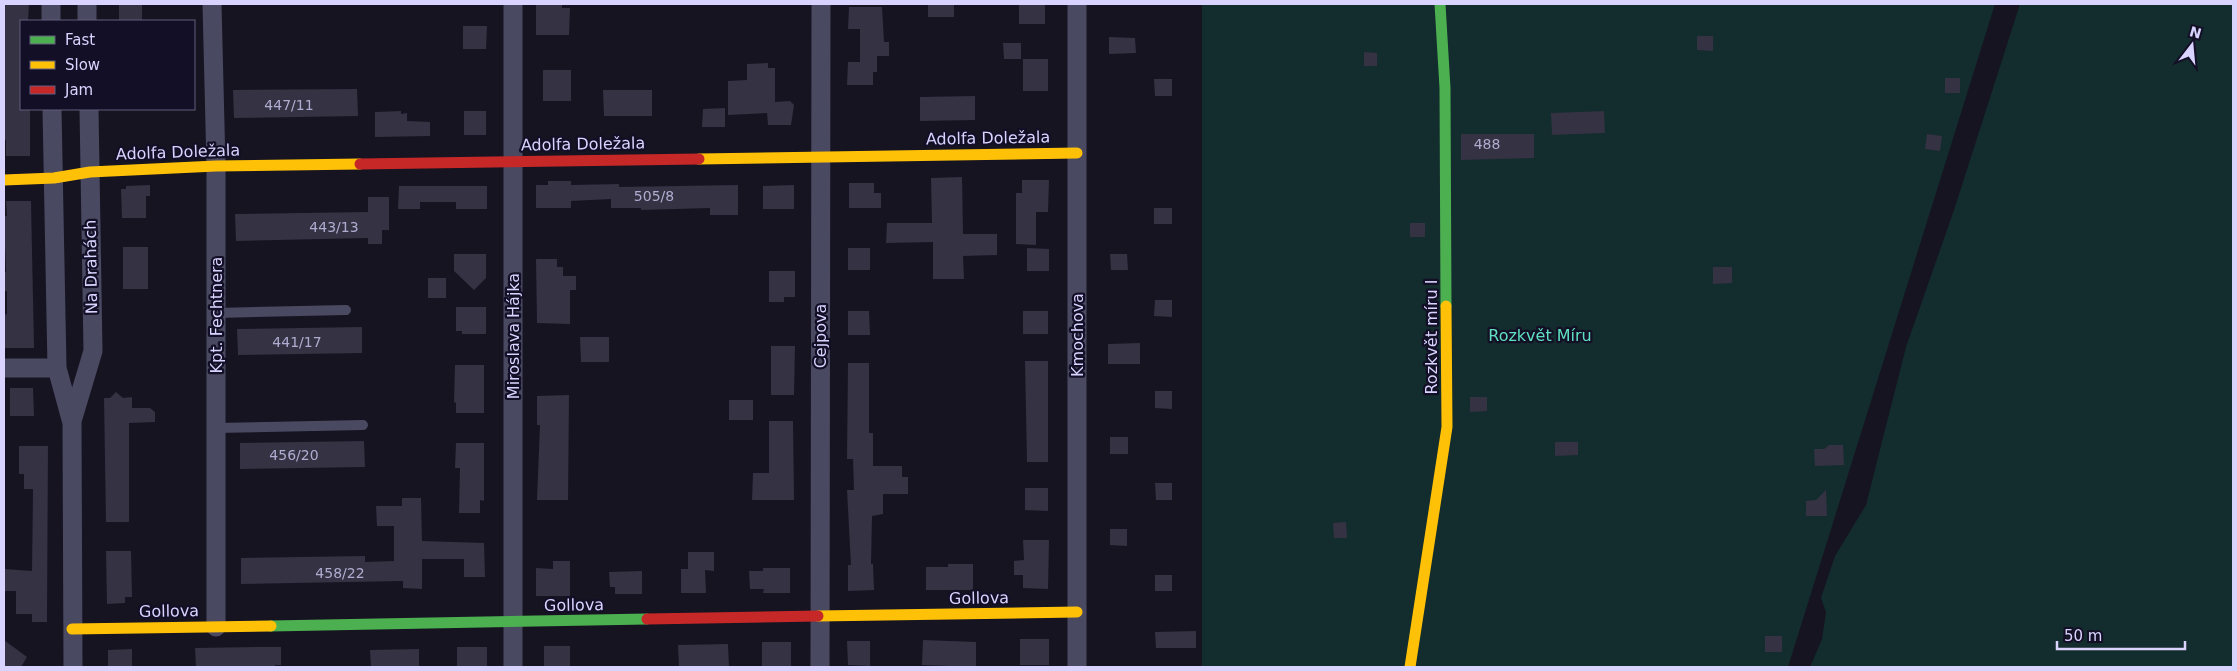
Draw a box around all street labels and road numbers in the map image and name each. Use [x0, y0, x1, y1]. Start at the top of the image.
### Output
street label: Adolfa Doležala [926, 127, 1050, 149]
street label: Adolfa Doležala [521, 133, 645, 155]
street label: Adolfa Doležala [115, 140, 241, 164]
street label: Na Drahách [81, 220, 101, 314]
street label: Kpt. Fechtnera [207, 257, 226, 373]
street label: Miroslava Hájka [504, 273, 523, 399]
street label: Rozkvět míru I [1422, 279, 1441, 395]
street label: Kmochova [1068, 293, 1087, 377]
street label: Cejpova [811, 304, 830, 368]
street label: Gollova [949, 588, 1009, 608]
street label: Gollova [544, 595, 604, 615]
street label: Gollova [139, 601, 199, 621]

